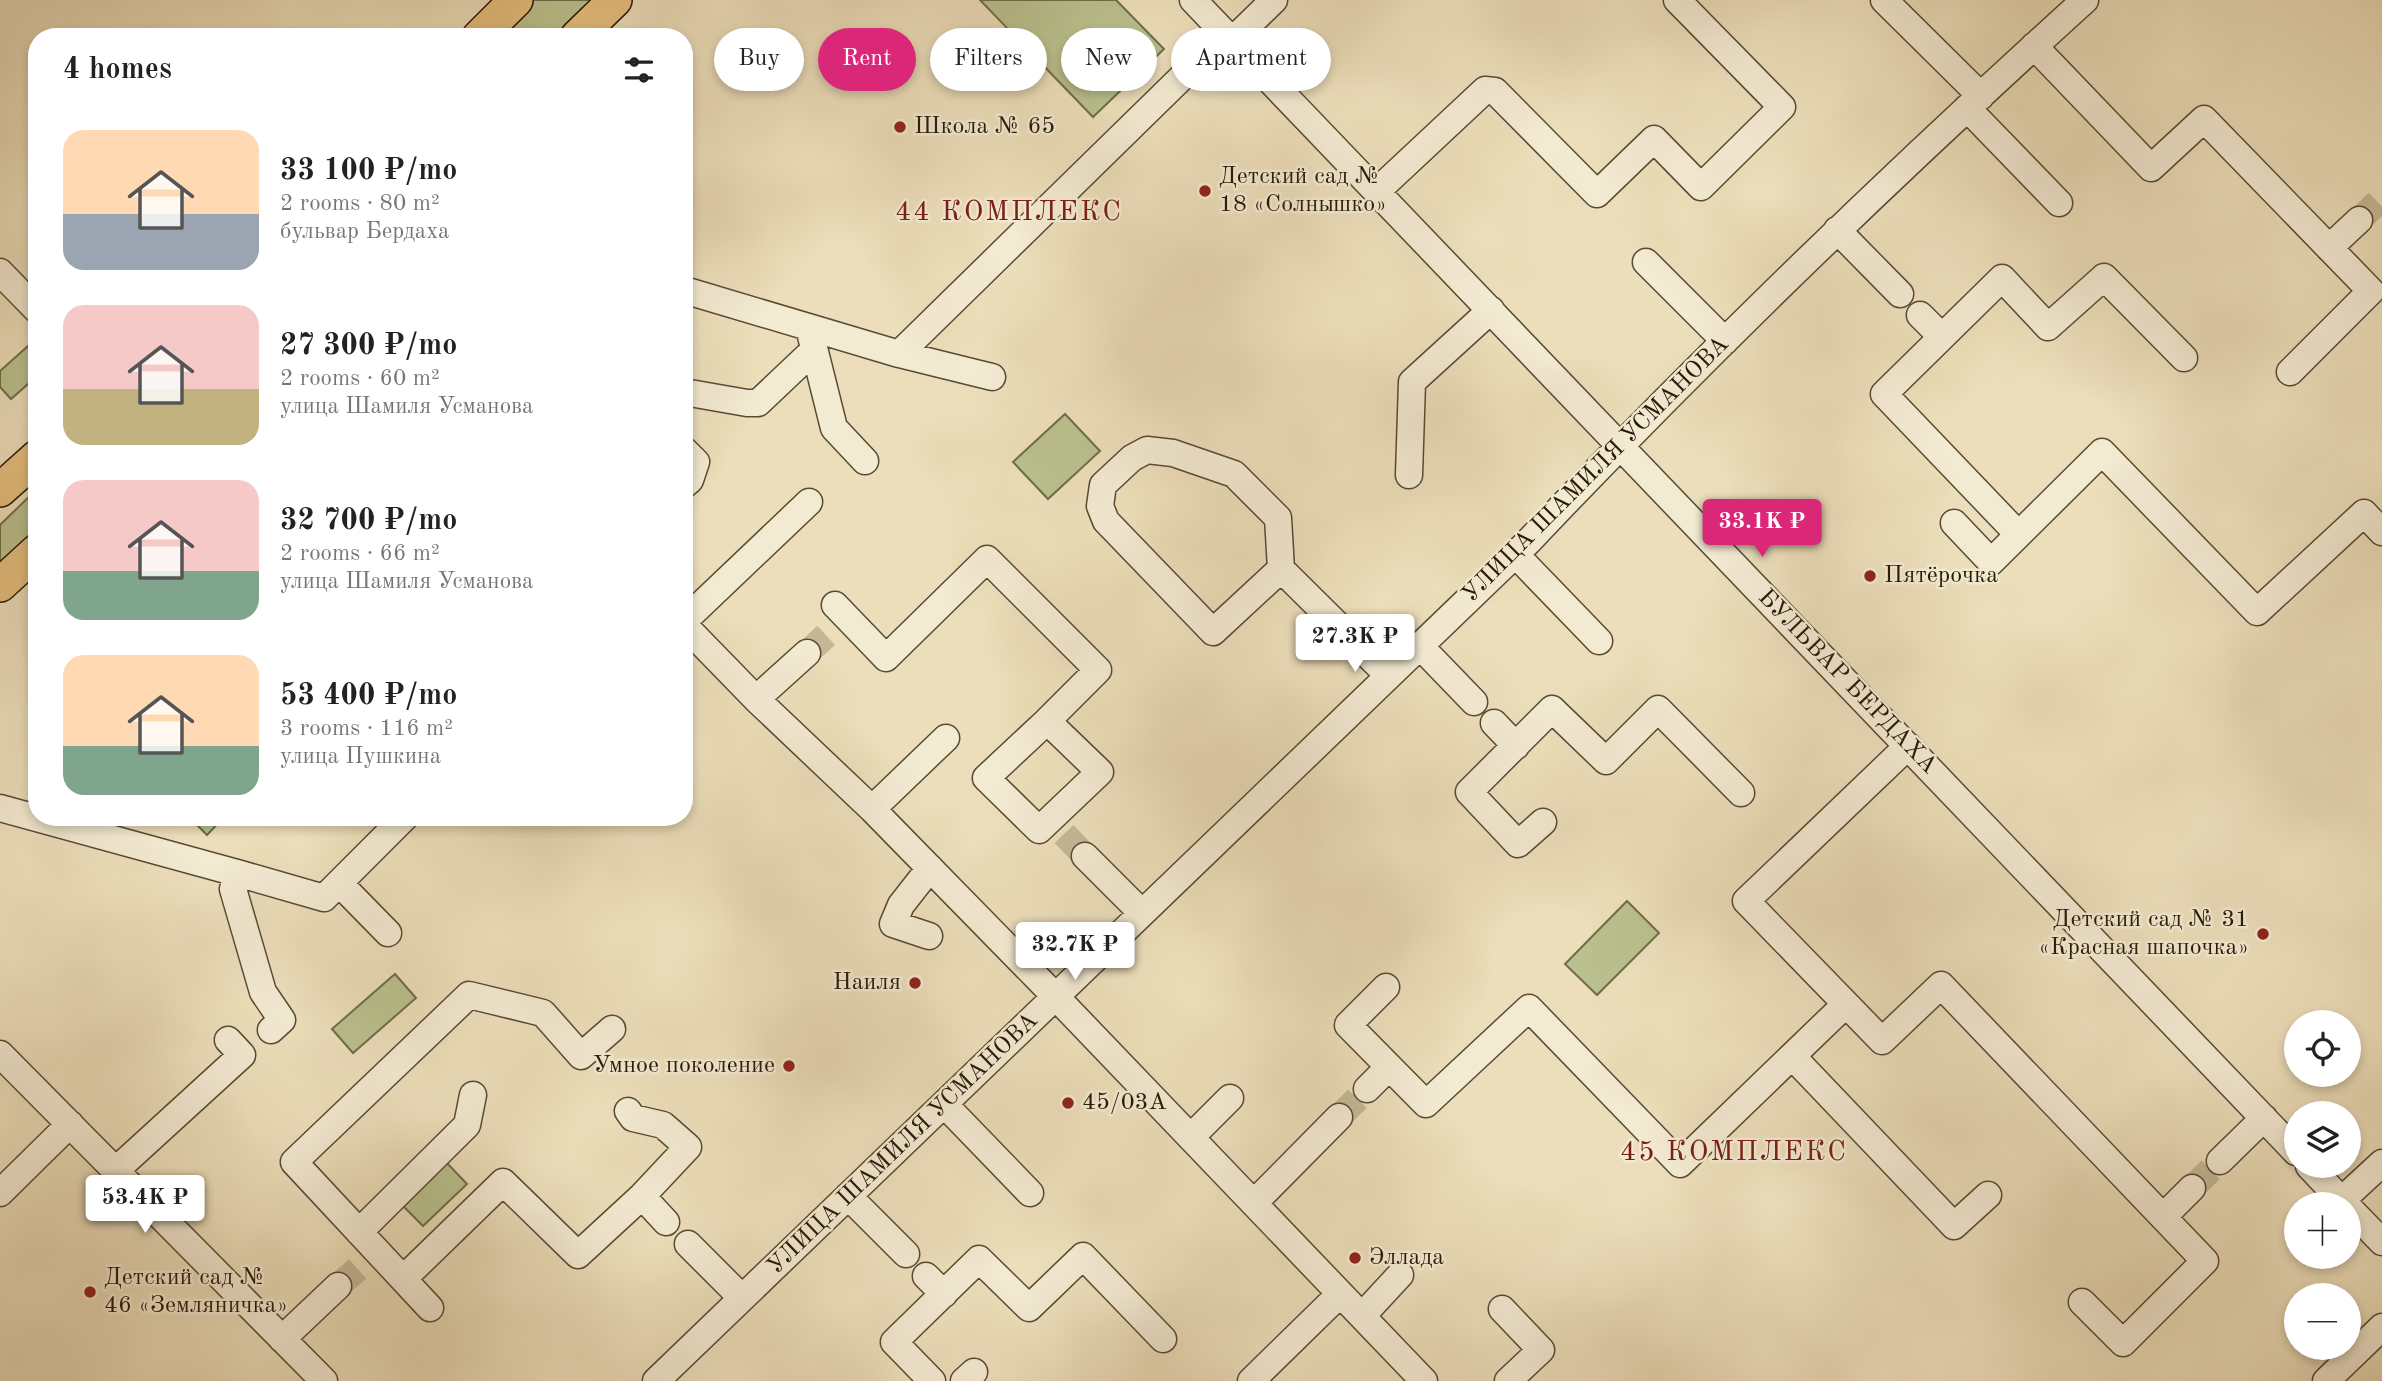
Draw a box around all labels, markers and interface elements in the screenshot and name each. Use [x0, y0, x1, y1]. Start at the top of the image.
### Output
chip: Buy [714, 28, 804, 91]
chip: Rent [818, 28, 916, 91]
chip: Filters [930, 28, 1047, 91]
chip: New [1061, 28, 1157, 91]
chip: Apartment [1171, 28, 1331, 91]
icon: filters [620, 51, 658, 89]
text: 4 homes [63, 55, 172, 85]
place label: Школа № 65 [914, 115, 1055, 139]
marker: Школа № 65 [892, 119, 908, 135]
text: 33 100 ₽/mo [280, 156, 457, 186]
icon: home [119, 158, 203, 242]
place label: Детский сад № 18 «Солнышко» [1219, 165, 1387, 217]
marker: Детский сад № 18 «Солнышко» [1197, 183, 1213, 199]
text: 2 rooms · 80 m² [280, 192, 440, 215]
district label: 44 КОМПЛЕКС [895, 199, 1123, 227]
text: бульвар Бердаха [280, 220, 449, 243]
text: 27 300 ₽/mo [280, 331, 457, 361]
street label: УЛИЦА ШАМИЛЯ УСМАНОВА [1458, 332, 1734, 608]
icon: home [119, 333, 203, 417]
text: 2 rooms · 60 m² [280, 367, 440, 390]
text: улица Шамиля Усманова [280, 395, 533, 418]
pin: 33.1K ₽ [1697, 500, 1827, 559]
text: 32 700 ₽/mo [280, 506, 457, 536]
icon: home [119, 508, 203, 592]
text: 33.1K ₽ [1719, 510, 1805, 533]
text: 2 rooms · 66 m² [280, 542, 440, 565]
place label: Пятёрочка [1884, 564, 1998, 588]
marker: Пятёрочка [1862, 568, 1878, 584]
text: улица Шамиля Усманова [280, 570, 533, 593]
street label: БУЛЬВАР БЕРДАХА [1753, 585, 1941, 779]
pin: 27.3K ₽ [1290, 614, 1420, 674]
text: 27.3K ₽ [1312, 625, 1398, 648]
text: 53 400 ₽/mo [280, 681, 457, 711]
icon: home [119, 683, 203, 767]
text: 3 rooms · 116 m² [280, 717, 453, 740]
text: улица Пушкина [280, 745, 441, 768]
place label: Детский сад № 31 «Красная шапочка» [2038, 908, 2249, 960]
pin: 32.7K ₽ [1010, 922, 1140, 982]
marker: Детский сад № 31 «Красная шапочка» [2255, 926, 2271, 942]
text: 32.7K ₽ [1032, 933, 1118, 956]
place label: Наиля [833, 971, 901, 995]
marker: Наиля [907, 975, 923, 991]
street label: УЛИЦА ШАМИЛЯ УСМАНОВА [763, 1008, 1043, 1280]
map controls [2284, 1010, 2361, 1360]
button: locate [2284, 1010, 2361, 1087]
place label: Умное поколение [593, 1054, 775, 1078]
marker: Умное поколение [781, 1058, 797, 1074]
place label: 45/03А [1082, 1091, 1167, 1115]
marker: 45/03А [1060, 1095, 1076, 1111]
button: layers [2284, 1101, 2361, 1178]
district label: 45 КОМПЛЕКС [1620, 1139, 1848, 1167]
pin: 53.4K ₽ [80, 1176, 210, 1235]
text: 53.4K ₽ [102, 1186, 188, 1209]
button: + [2284, 1192, 2361, 1269]
place label: Эллада [1369, 1246, 1444, 1270]
marker: Эллада [1347, 1250, 1363, 1266]
place label: Детский сад № 46 «Земляничка» [104, 1266, 288, 1318]
button: − [2284, 1283, 2361, 1360]
marker: Детский сад № 46 «Земляничка» [82, 1284, 98, 1300]

